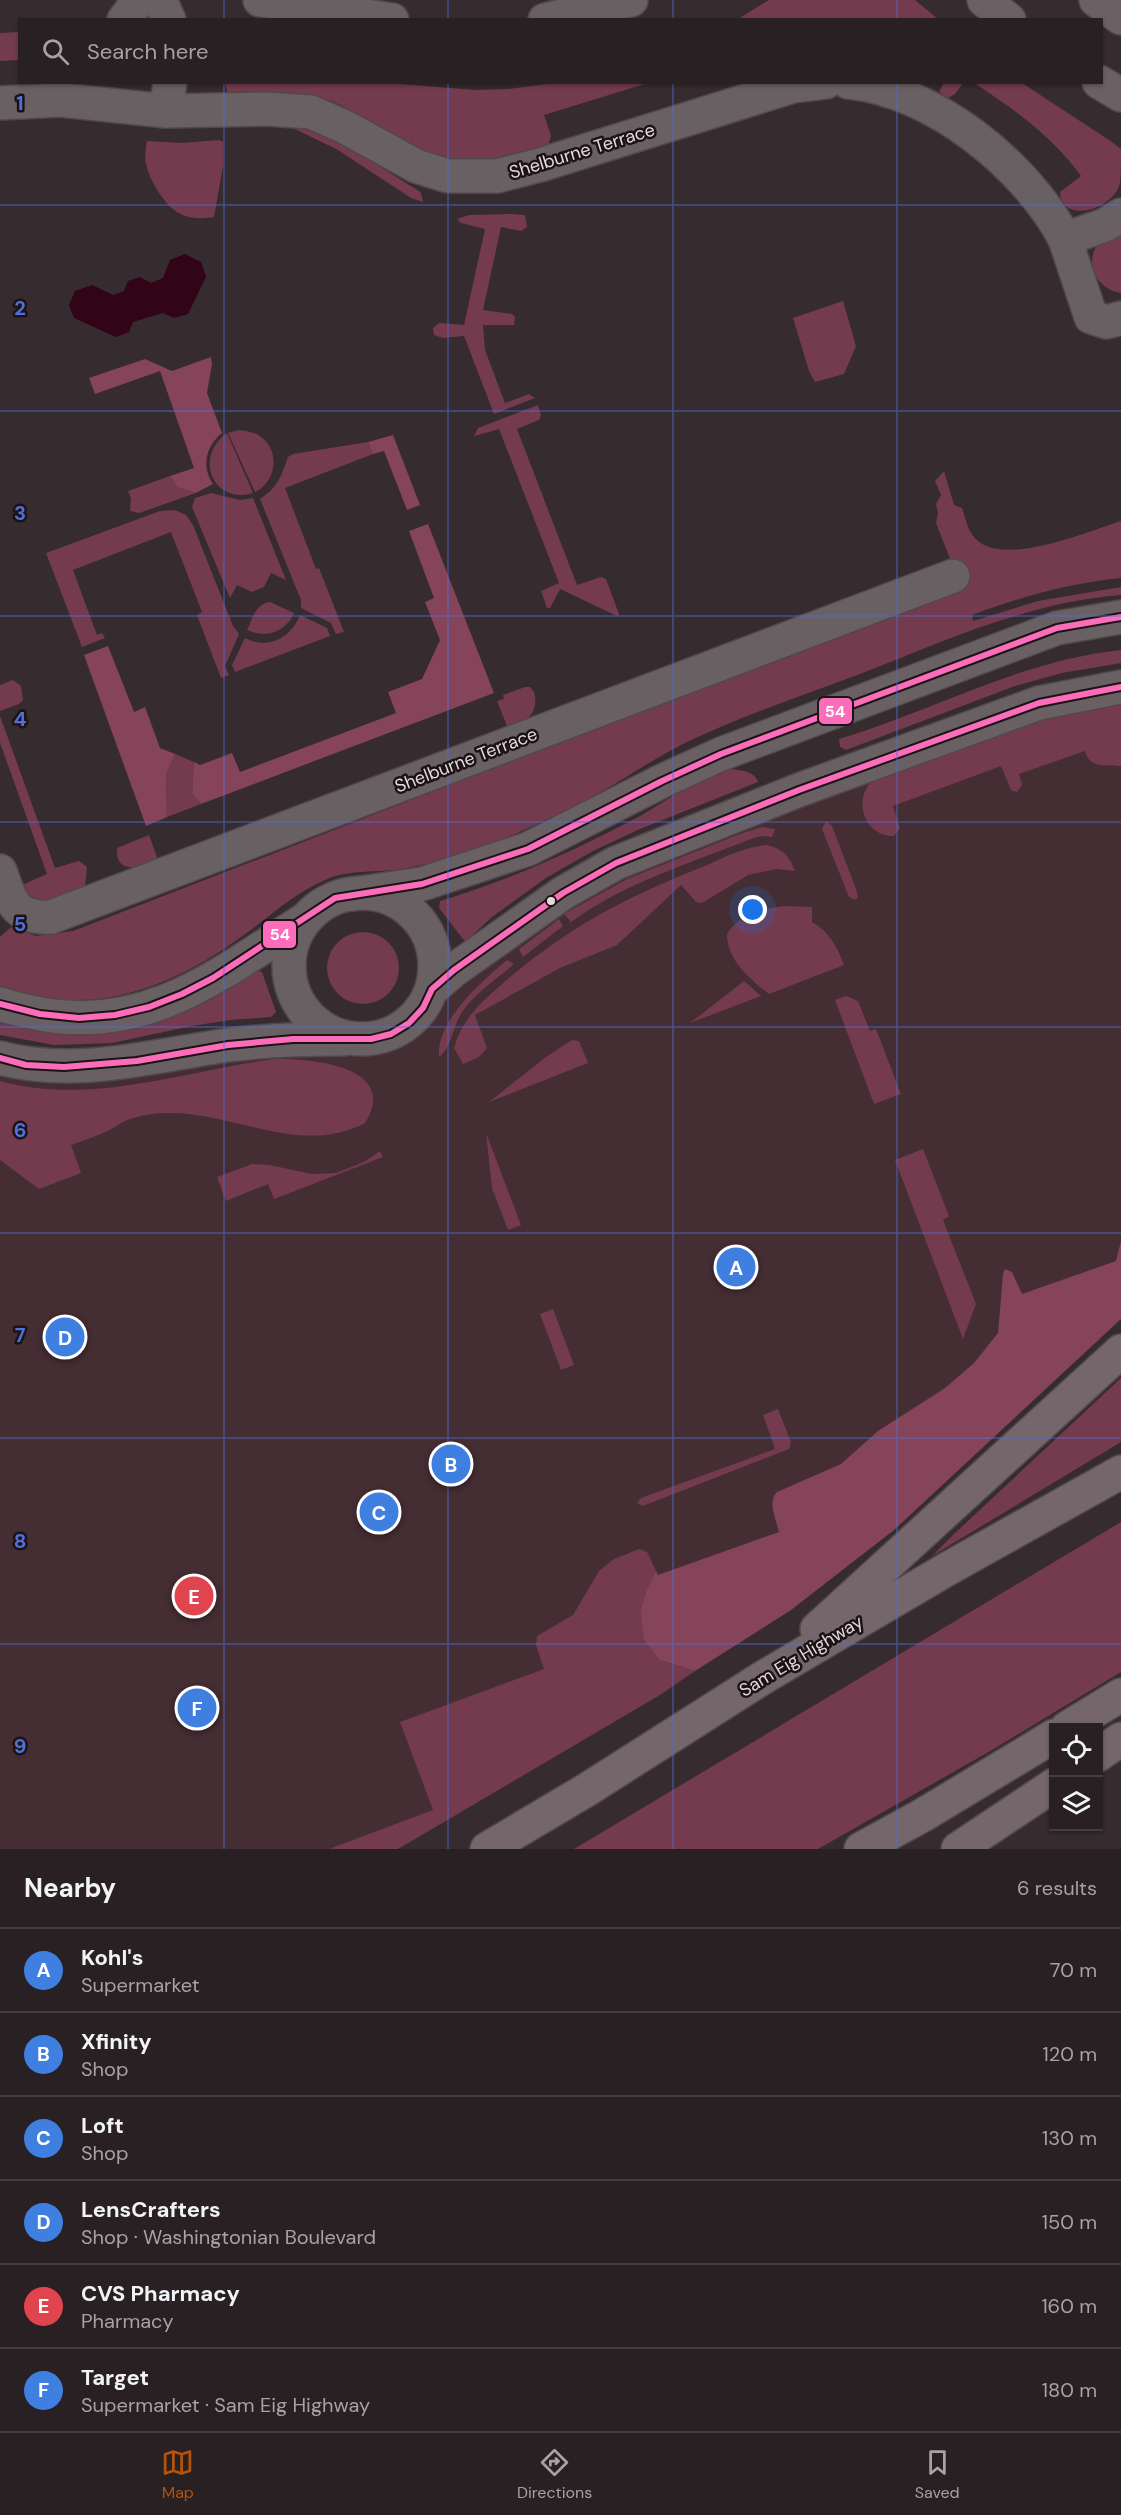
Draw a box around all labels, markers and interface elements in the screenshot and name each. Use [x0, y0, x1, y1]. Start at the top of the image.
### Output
search box [18, 18, 1103, 84]
icon: search [39, 35, 72, 68]
text: Search here [87, 37, 208, 66]
text: 1 [16, 90, 24, 116]
street label: Shelburne Terrace [506, 117, 658, 185]
text: 2 [14, 295, 26, 321]
text: 3 [14, 500, 26, 526]
line badge: 54 [818, 697, 853, 725]
text: 54 [825, 701, 845, 722]
text: 4 [14, 706, 27, 732]
street label: Shelburne Terrace [391, 722, 541, 798]
unlabelled marker [545, 895, 557, 907]
your location [738, 895, 767, 924]
text: 5 [14, 911, 26, 937]
line badge: 54 [262, 920, 297, 949]
text: 54 [270, 924, 290, 945]
text: 6 [14, 1117, 26, 1143]
pin: A [716, 1244, 756, 1290]
pin: D [46, 1314, 84, 1360]
text: 7 [15, 1322, 26, 1348]
pin: B [432, 1442, 470, 1486]
pin: C [360, 1490, 398, 1534]
text: 8 [14, 1528, 26, 1554]
pin: E [174, 1574, 214, 1618]
street label: Sam Eig Highway [735, 1610, 867, 1702]
pin: F [178, 1686, 216, 1730]
map controls [1049, 1723, 1103, 1831]
button: locate [1049, 1723, 1103, 1777]
text: 9 [14, 1733, 26, 1759]
button: layers [1049, 1777, 1103, 1831]
text: Nearby [24, 1871, 116, 1905]
text: 6 results [1017, 1875, 1097, 1901]
text: Kohl's [81, 1943, 143, 1972]
text: A [36, 1957, 51, 1983]
text: 70 m [1050, 1957, 1097, 1983]
text: Supermarket [81, 1972, 200, 1998]
text: Xfinity [81, 2027, 152, 2056]
text: B [37, 2041, 50, 2067]
text: 120 m [1043, 2041, 1097, 2067]
text: Shop [81, 2056, 128, 2082]
text: Loft [81, 2111, 124, 2140]
text: C [36, 2125, 51, 2151]
text: 130 m [1042, 2125, 1097, 2151]
text: Shop [81, 2140, 128, 2166]
text: LensCrafters [81, 2195, 221, 2224]
text: D [36, 2209, 51, 2235]
text: 150 m [1042, 2209, 1097, 2235]
text: Shop · Washingtonian Boulevard [81, 2224, 376, 2250]
text: CVS Pharmacy [81, 2279, 240, 2308]
text: E [38, 2293, 49, 2319]
text: 160 m [1041, 2293, 1097, 2319]
text: Pharmacy [81, 2308, 174, 2334]
text: Target [81, 2363, 149, 2392]
text: F [38, 2377, 49, 2403]
text: 180 m [1042, 2377, 1097, 2403]
text: Supermarket · Sam Eig Highway [81, 2392, 370, 2418]
tab: Map [161, 2446, 194, 2503]
tab: Directions [517, 2446, 592, 2503]
tab: Saved [915, 2446, 960, 2503]

